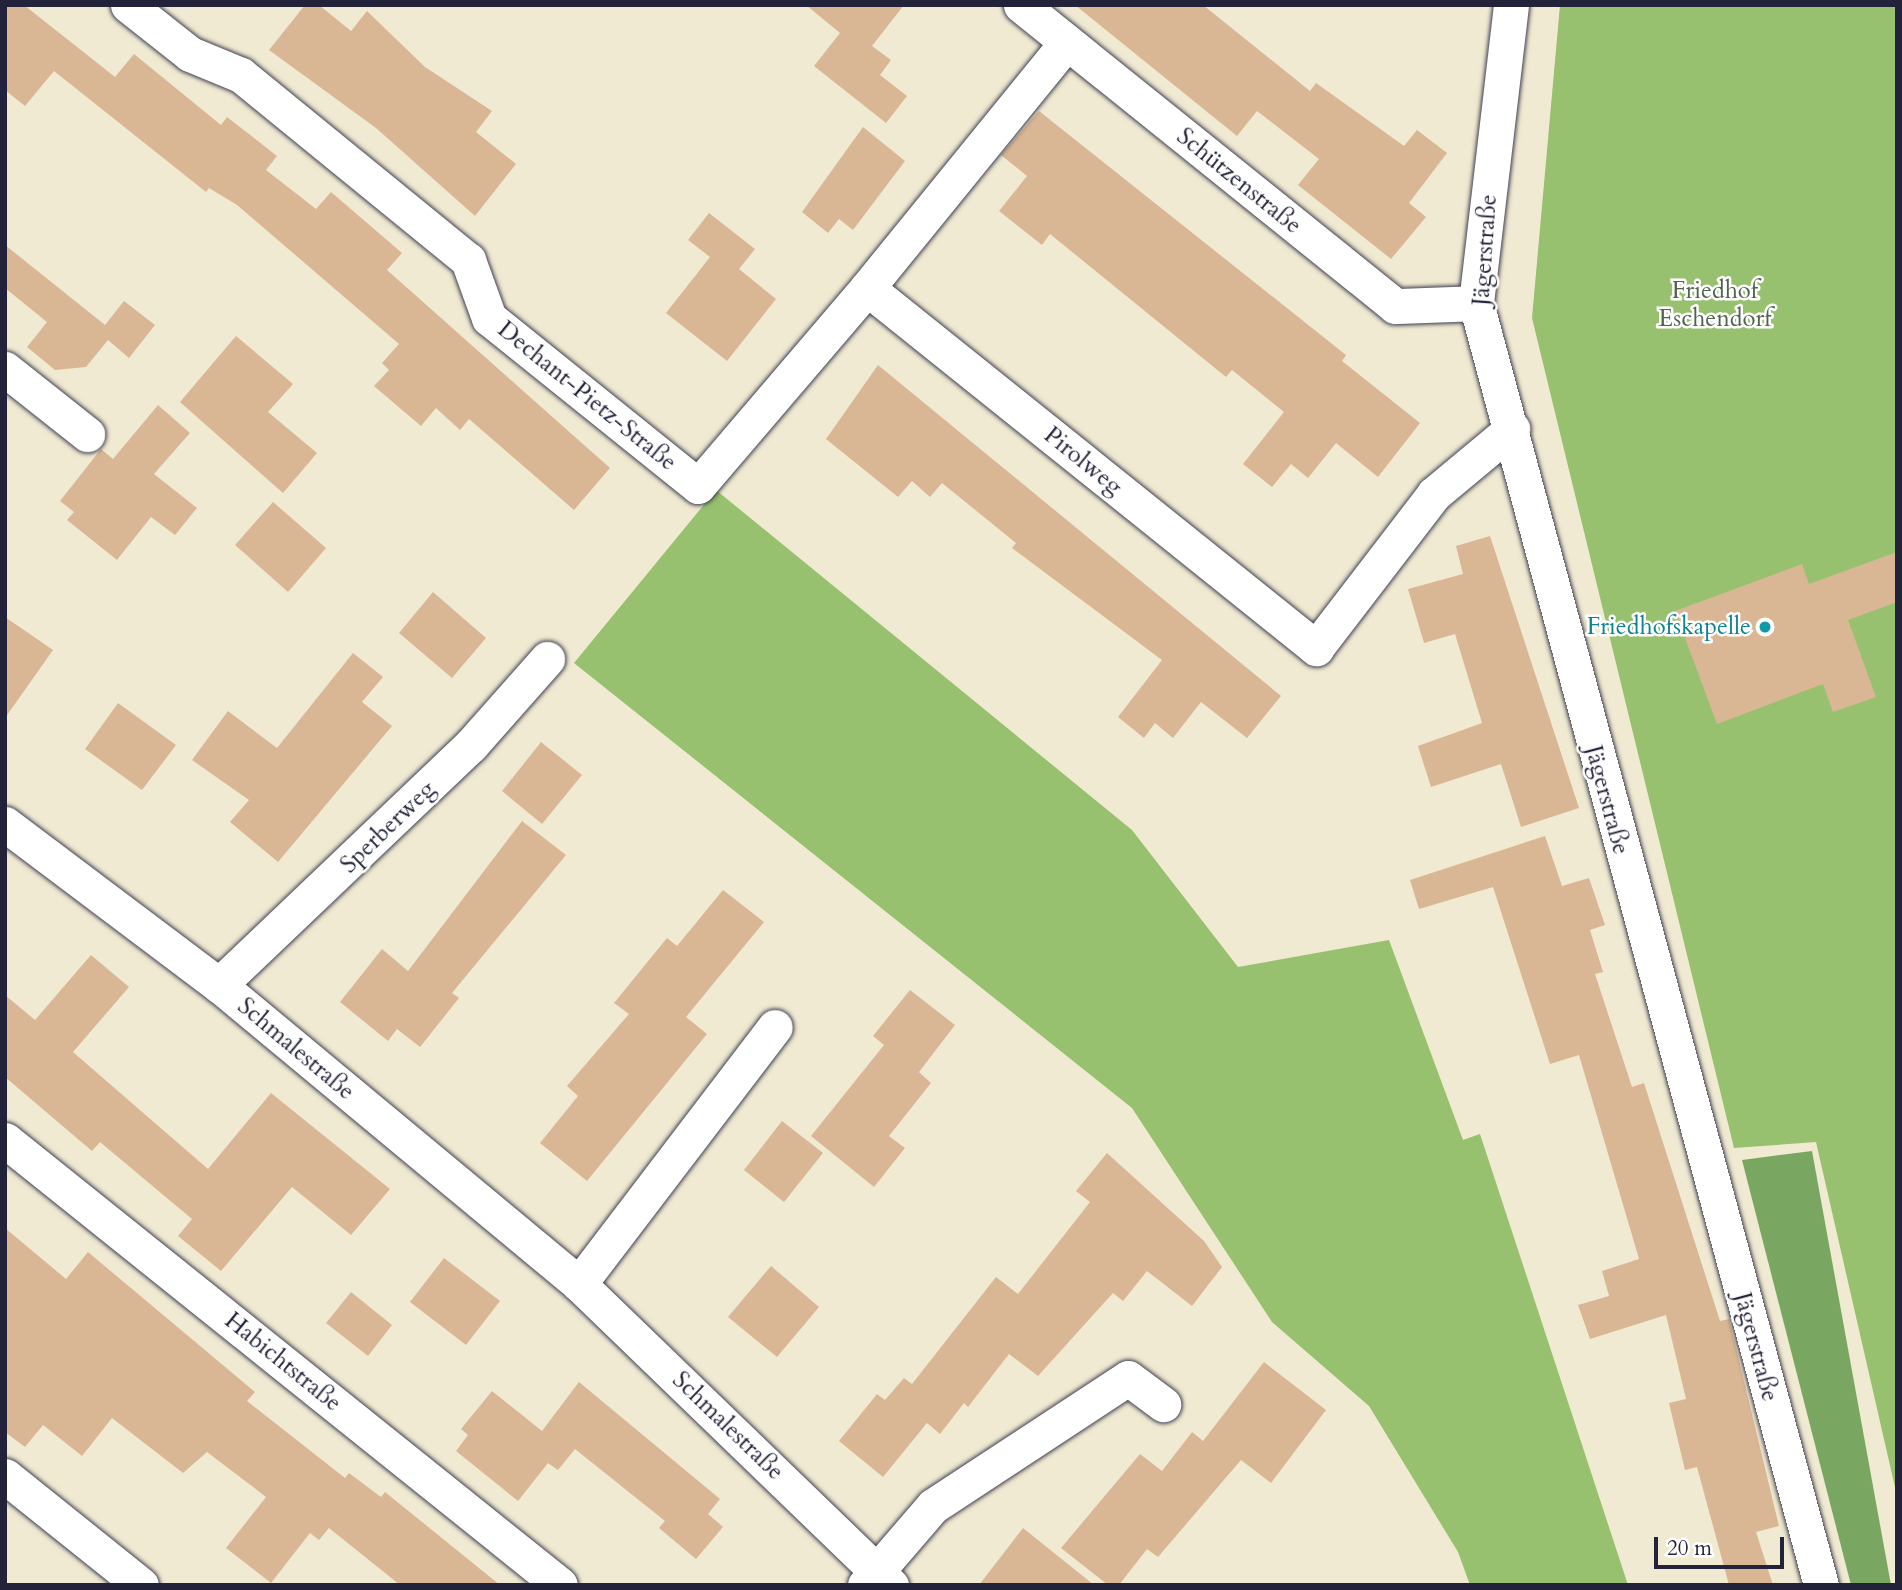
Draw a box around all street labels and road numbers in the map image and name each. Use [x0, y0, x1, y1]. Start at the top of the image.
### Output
street label: Schützenstraße [1171, 122, 1307, 240]
street label: Jägerstraße [1467, 193, 1503, 307]
street label: Dechant-Pietz-Straße [492, 315, 682, 477]
street label: Pirolweg [1038, 421, 1128, 501]
street label: Jägerstraße [1579, 742, 1635, 858]
street label: Sperberweg [335, 775, 441, 879]
street label: Schmalestraße [232, 992, 360, 1106]
street label: Jägerstraße [1728, 1289, 1784, 1405]
street label: Habichtstraße [219, 1306, 347, 1418]
street label: Schmalestraße [666, 1366, 790, 1486]

